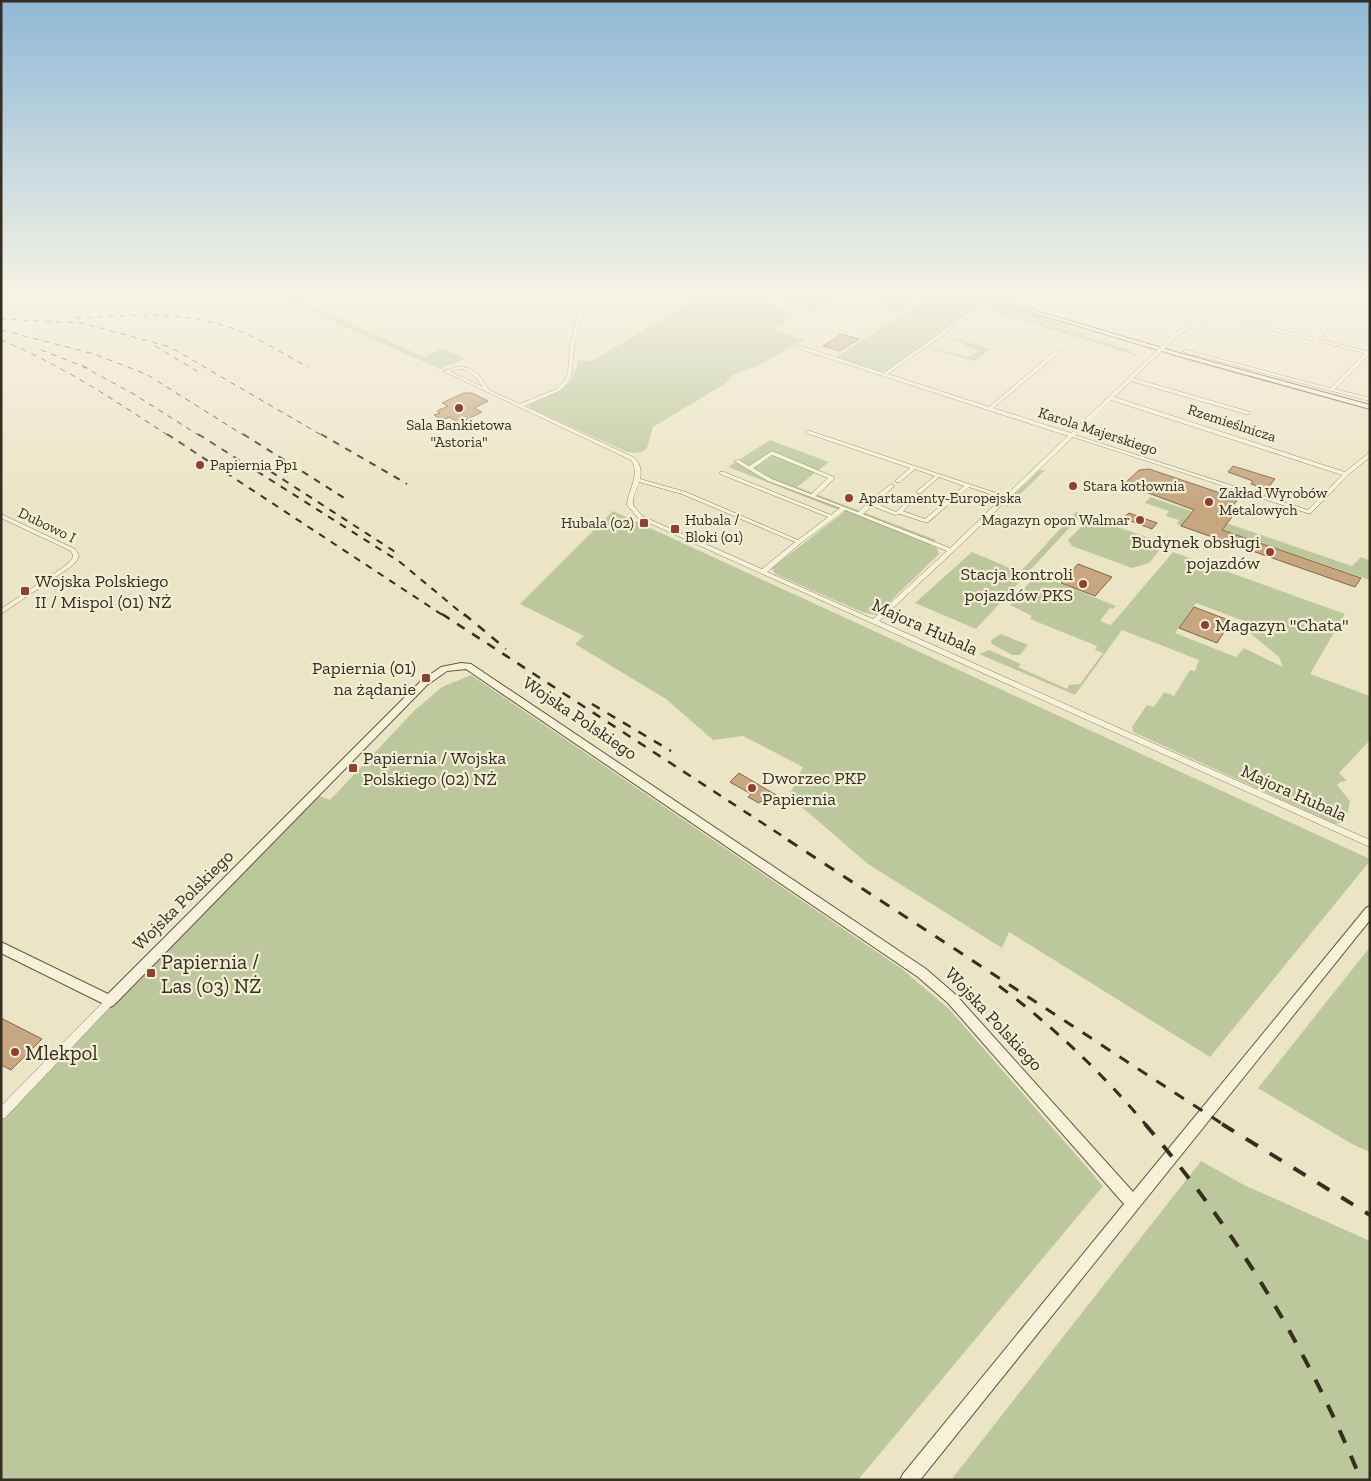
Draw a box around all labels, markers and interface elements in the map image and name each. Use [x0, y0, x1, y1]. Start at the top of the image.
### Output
street label: Rzemieślnicza [1185, 400, 1279, 446]
marker: Sala Bankietowa "Astoria" [453, 402, 465, 414]
street label: Karola Majerskiego [1036, 403, 1160, 459]
place label: Sala Bankietowa "Astoria" [406, 416, 512, 451]
place label: Papiernia Pp1 [210, 456, 298, 474]
marker: Papiernia Pp1 [194, 459, 206, 471]
place label: Stara kotłownia [1083, 477, 1185, 495]
marker: Stara kotłownia [1067, 480, 1079, 492]
place label: Zakład Wyrobów Metalowych [1219, 484, 1328, 519]
place label: Apartamenty-Europejska [859, 489, 1021, 507]
marker: Apartamenty-Europejska [843, 492, 855, 504]
marker: Zakład Wyrobów Metalowych [1203, 496, 1215, 508]
street label: Dubowo I [15, 503, 79, 547]
place label: Hubala / Bloki (01) [685, 511, 743, 546]
place label: Magazyn opon Walmar [981, 511, 1130, 529]
place label: Hubala (02) [561, 514, 634, 532]
marker: Magazyn opon Walmar [1134, 514, 1146, 526]
marker: Hubala (02) [638, 517, 650, 529]
marker: Hubala / Bloki (01) [669, 523, 681, 535]
place label: Budynek obsługi pojazdów [1131, 531, 1260, 574]
marker: Budynek obsługi pojazdów [1264, 546, 1276, 558]
place label: Stacja kontroli pojazdów PKS [961, 563, 1073, 606]
place label: Wojska Polskiego II / Mispol (01) NŻ [35, 570, 172, 613]
marker: Stacja kontroli pojazdów PKS [1077, 578, 1089, 590]
marker: Wojska Polskiego II / Mispol (01) NŻ [19, 585, 31, 597]
street label: Majora Hubala [869, 594, 982, 660]
place label: Magazyn "Chata" [1215, 614, 1349, 636]
marker: Magazyn "Chata" [1199, 619, 1211, 631]
place label: Papiernia (01) na żądanie [312, 657, 416, 700]
marker: Papiernia (01) na żądanie [420, 672, 432, 684]
street label: Wojska Polskiego [518, 672, 642, 764]
place label: Papiernia / Wojska Polskiego (02) NŻ [363, 747, 507, 790]
street label: Majora Hubala [1238, 760, 1351, 826]
marker: Papiernia / Wojska Polskiego (02) NŻ [347, 762, 359, 774]
place label: Dworzec PKP Papiernia [762, 767, 866, 810]
marker: Dworzec PKP Papiernia [746, 782, 758, 794]
street label: Wojska Polskiego [128, 845, 238, 955]
place label: Papiernia / Las (03) NŻ [161, 949, 262, 998]
street label: Wojska Polskiego [940, 963, 1048, 1075]
marker: Papiernia / Las (03) NŻ [145, 967, 157, 979]
place label: Mlekpol [25, 1040, 98, 1065]
marker: Mlekpol [9, 1046, 21, 1058]

